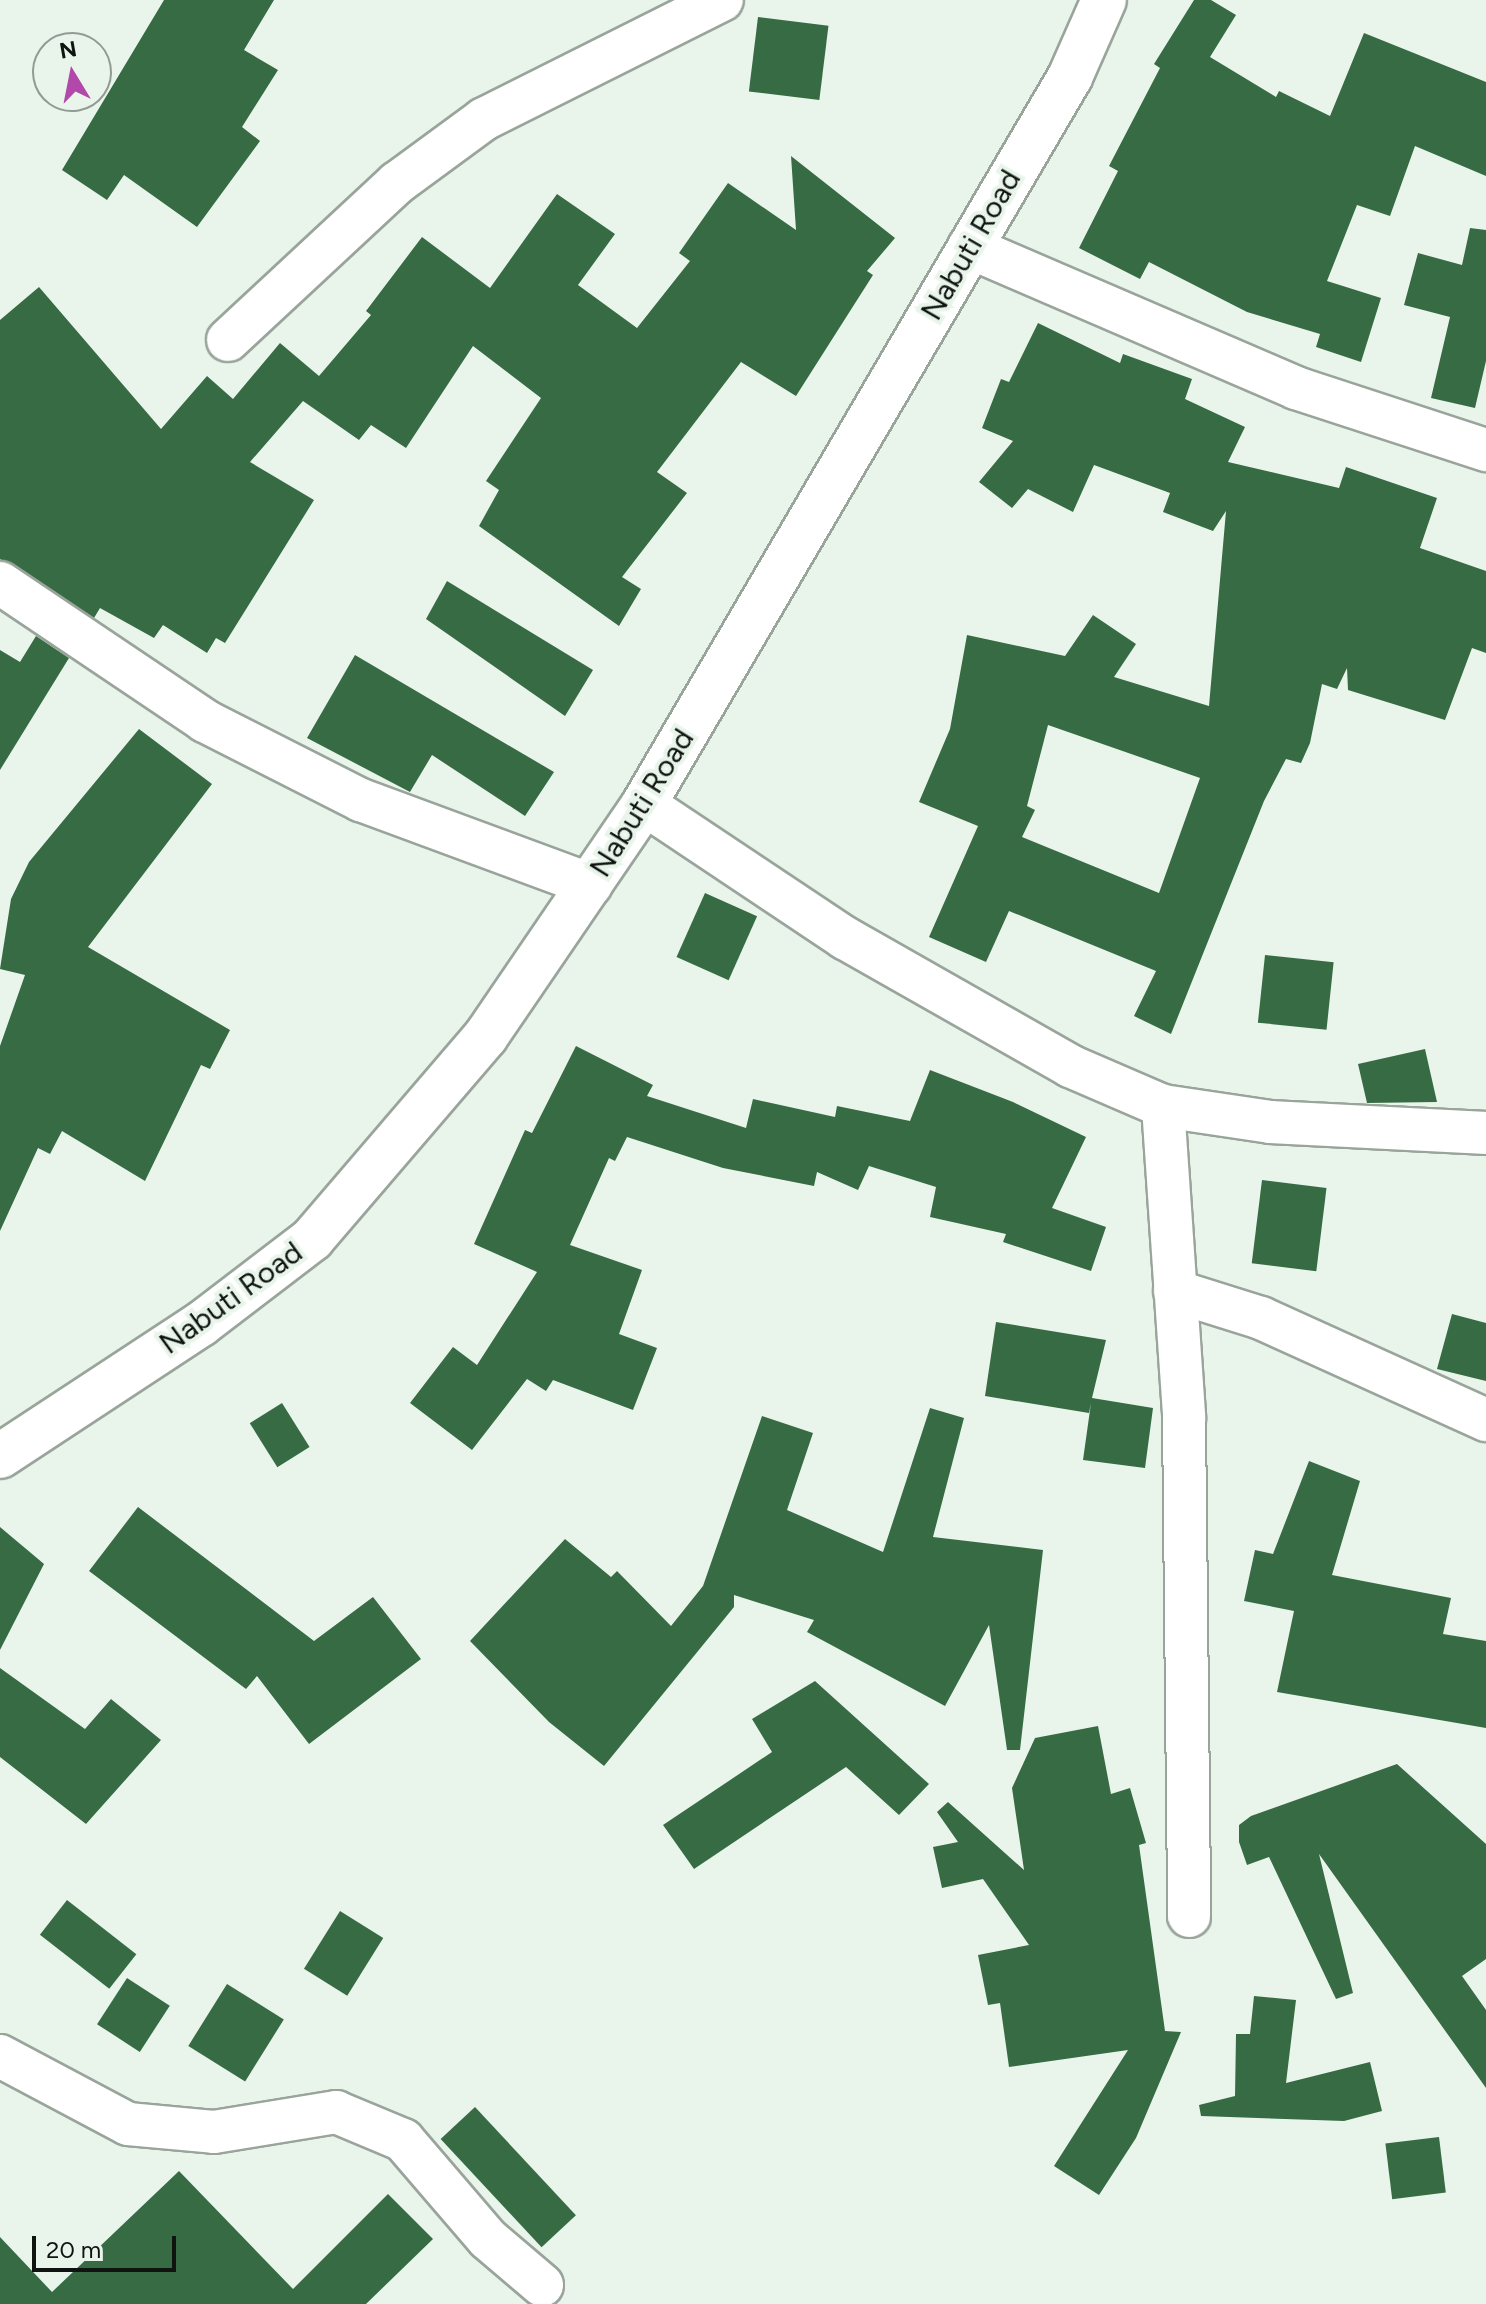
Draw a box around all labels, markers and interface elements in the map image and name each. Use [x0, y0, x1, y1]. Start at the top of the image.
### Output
north arrow [32, 32, 112, 112]
text: N [57, 35, 79, 65]
street label: Nabuti Road [914, 163, 1028, 327]
street label: Nabuti Road [582, 722, 702, 884]
street label: Nabuti Road [153, 1234, 309, 1362]
scale bar [36, 2220, 180, 2270]
text: 20 m [46, 2235, 101, 2264]

